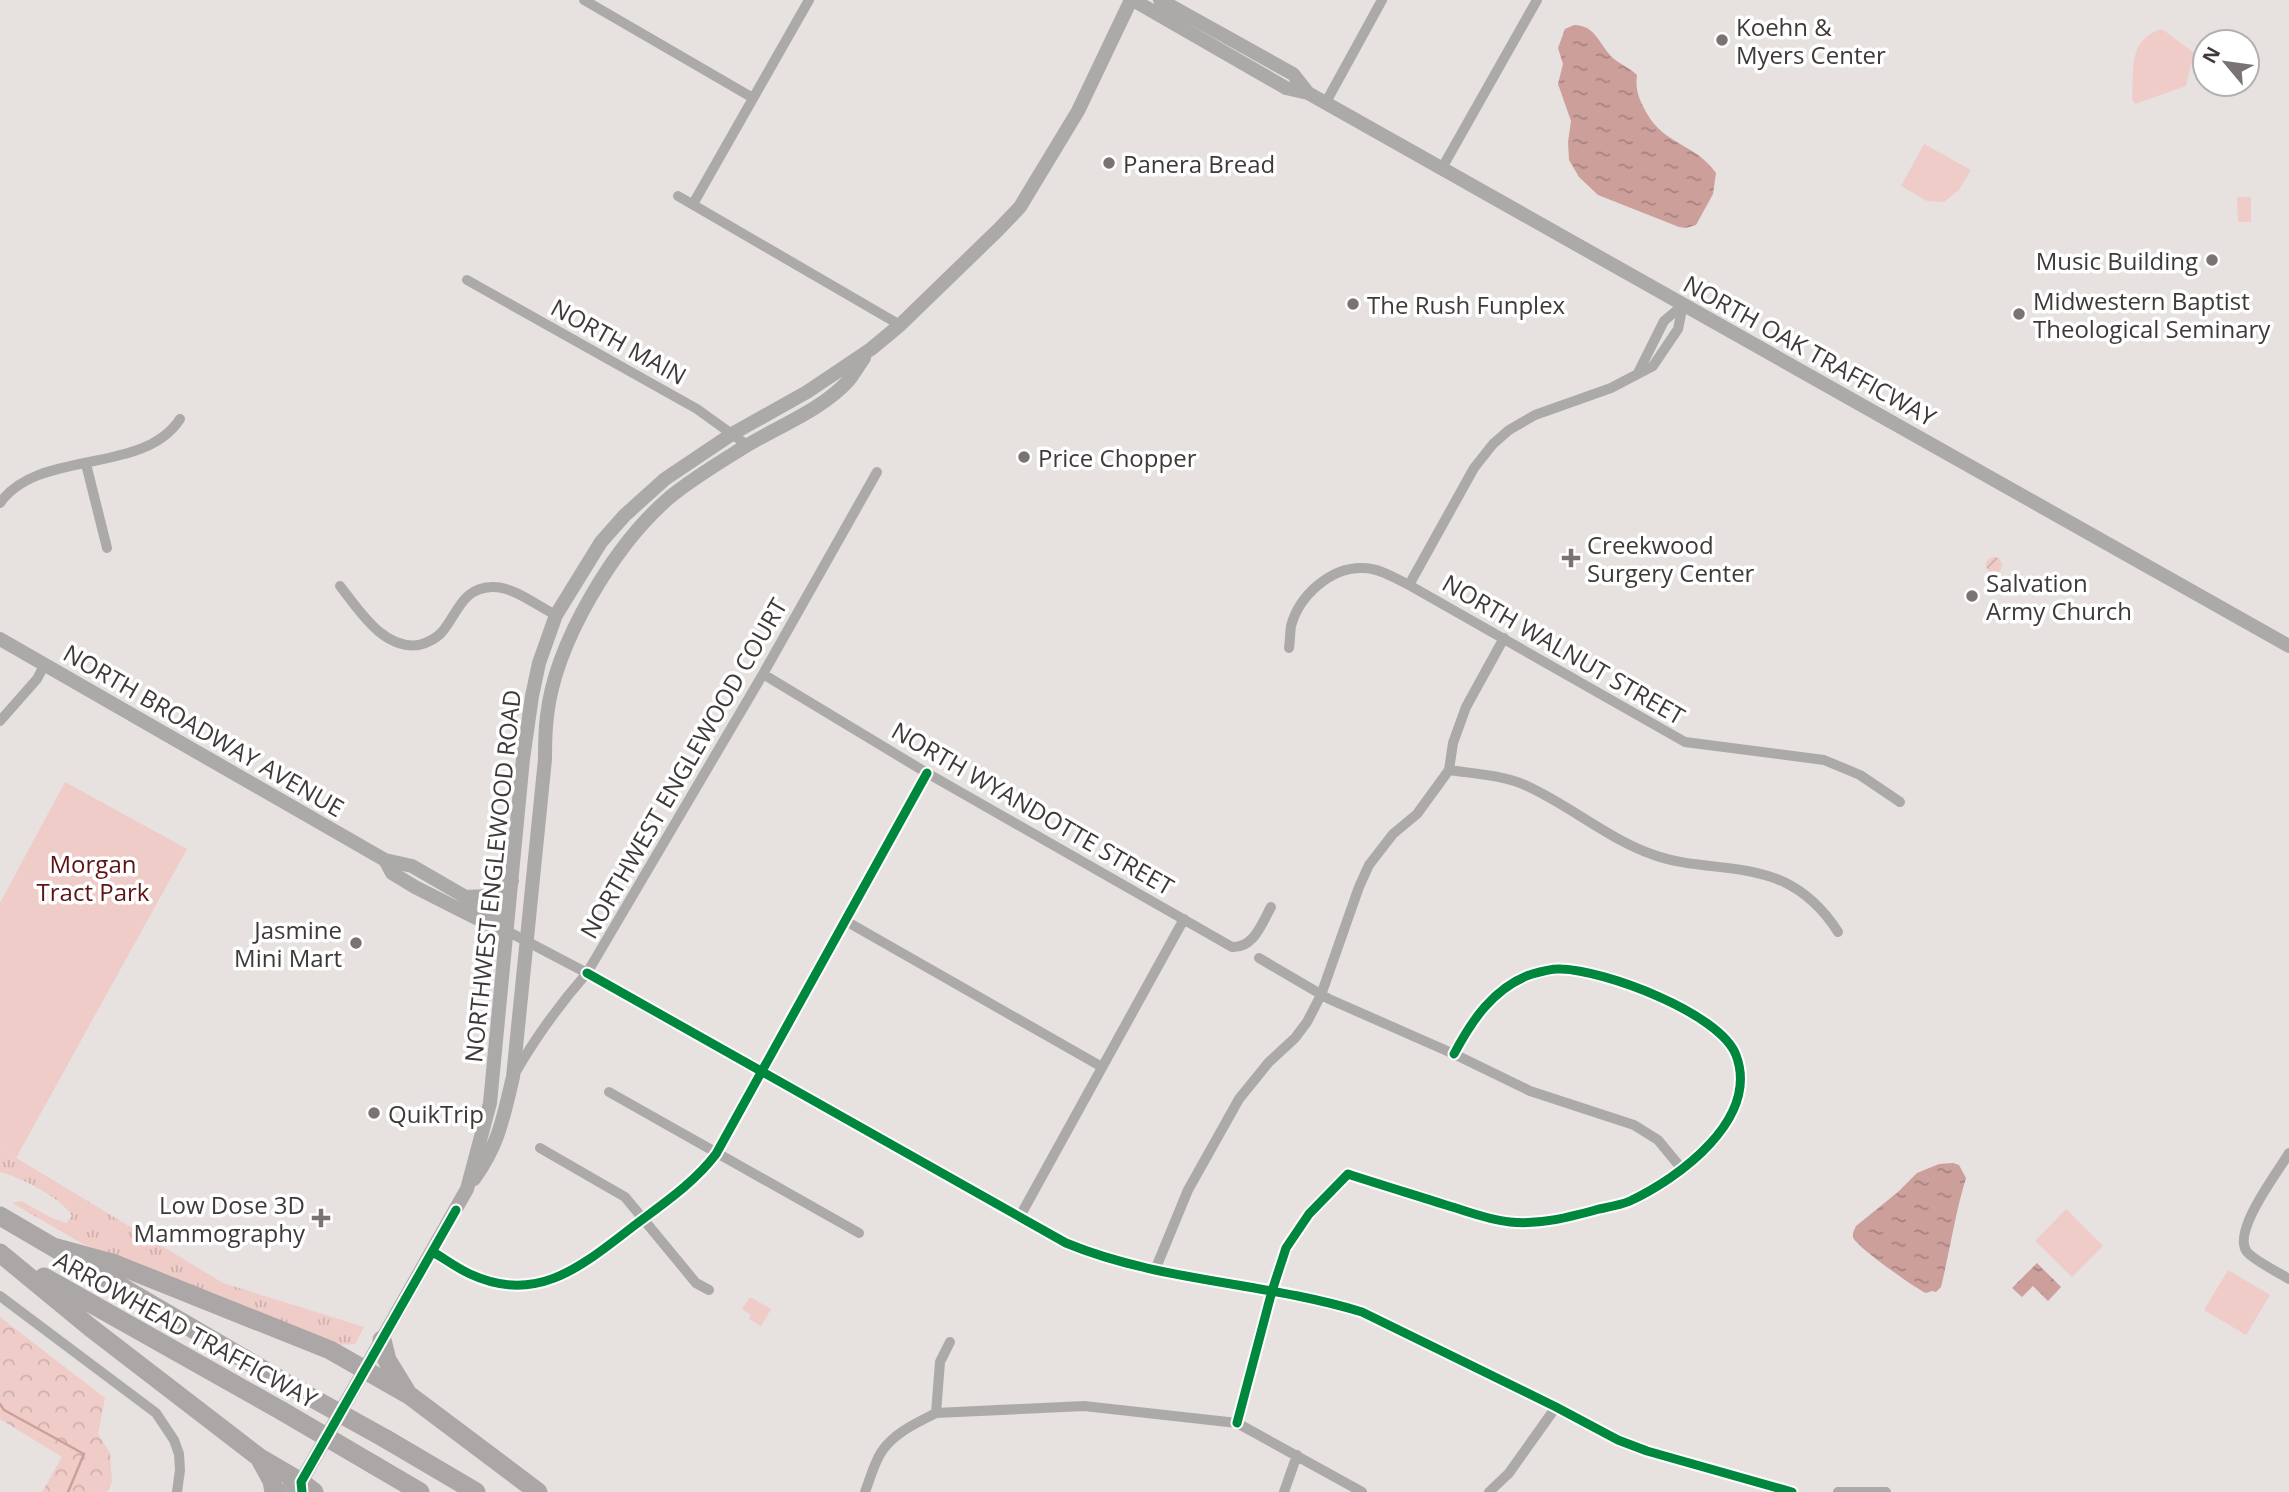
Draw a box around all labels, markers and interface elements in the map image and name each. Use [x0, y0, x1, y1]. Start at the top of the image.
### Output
place label: Koehn & Myers Center [1736, 10, 1886, 71]
north arrow [2191, 28, 2261, 98]
marker: Koehn & Myers Center [1714, 32, 1730, 48]
text: N [2196, 42, 2226, 68]
place label: Panera Bread [1123, 147, 1275, 180]
marker: Panera Bread [1101, 155, 1117, 171]
place label: Music Building [2036, 244, 2198, 277]
marker: Music Building [2204, 252, 2220, 268]
street label: NORTH OAK TRAFFICWAY [1678, 267, 1943, 434]
place label: Midwestern Baptist Theological Seminary [2033, 284, 2271, 345]
place label: The Rush Funplex [1367, 288, 1566, 321]
street label: NORTH MAIN [545, 290, 693, 392]
marker: The Rush Funplex [1345, 296, 1361, 312]
marker: Midwestern Baptist Theological Seminary [2011, 306, 2027, 322]
place label: Price Chopper [1038, 441, 1197, 474]
marker: Price Chopper [1016, 449, 1032, 465]
place label: Creekwood Surgery Center [1587, 528, 1755, 589]
marker: Creekwood Surgery Center [1561, 548, 1581, 568]
street label: NORTH WALNUT STREET [1437, 566, 1691, 732]
place label: Salvation Army Church [1986, 566, 2132, 627]
marker: Salvation Army Church [1964, 588, 1980, 604]
street label: NORTHWEST ENGLEWOOD COURT [572, 592, 794, 944]
street label: NORTH BROADWAY AVENUE [58, 636, 350, 824]
street label: NORTHWEST ENGLEWOOD ROAD [456, 688, 528, 1064]
street label: NORTH WYANDOTTE STREET [886, 714, 1180, 902]
park label: Morgan Tract Park [37, 847, 150, 908]
place label: Jasmine Mini Mart [234, 913, 342, 974]
marker: Jasmine Mini Mart [348, 935, 364, 951]
place label: QuikTrip [388, 1097, 484, 1130]
marker: QuikTrip [366, 1105, 382, 1121]
place label: Low Dose 3D Mammography [134, 1188, 306, 1249]
marker: Low Dose 3D Mammography [311, 1208, 331, 1228]
street label: ARROWHEAD TRAFFICWAY [49, 1243, 324, 1415]

